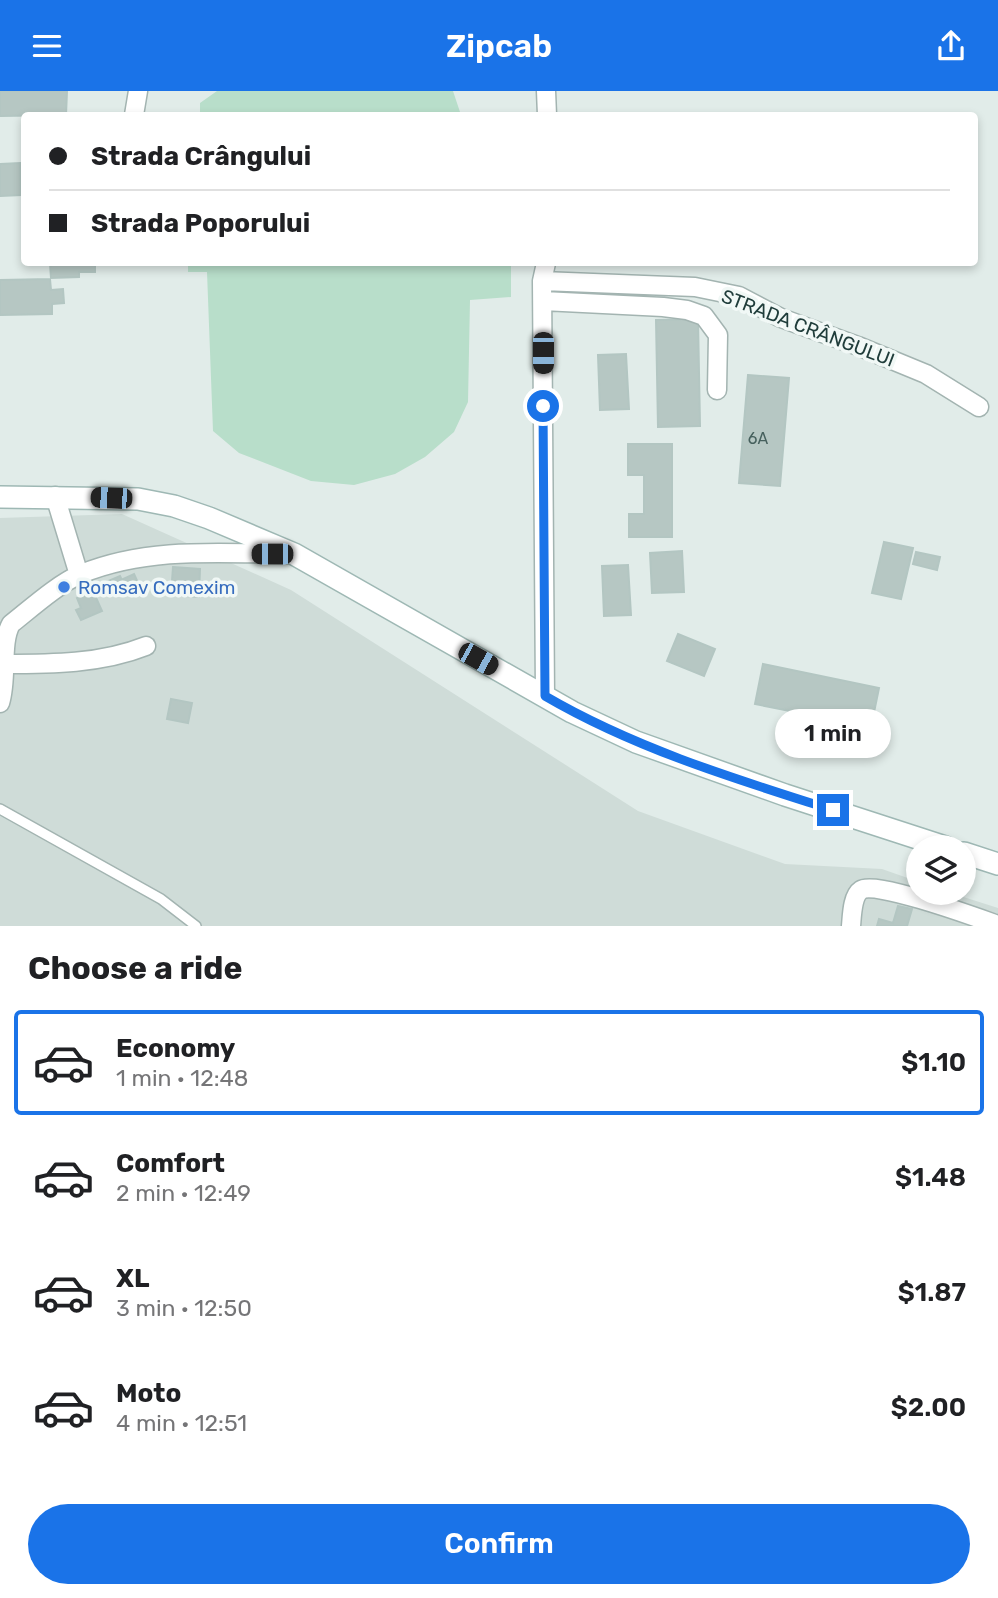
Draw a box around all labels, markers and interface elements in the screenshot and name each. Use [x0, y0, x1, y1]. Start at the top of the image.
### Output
icon: menu [28, 27, 66, 65]
text: Zipcab [446, 27, 552, 65]
icon: share [932, 27, 970, 65]
text: Strada Crângului [91, 141, 311, 172]
text: Strada Poporului [91, 208, 310, 239]
street label: STRADA CRÂNGULUI [718, 284, 898, 372]
car [533, 332, 554, 374]
route start [527, 390, 559, 422]
house number: 6A [748, 429, 768, 448]
car [90, 487, 133, 509]
car [252, 544, 294, 565]
place label: Romsav Comexim [78, 576, 235, 599]
marker: Romsav Comexim [56, 579, 72, 595]
car [455, 640, 502, 678]
callout: 1 min [775, 709, 891, 757]
text: 1 min [804, 719, 862, 747]
route end [817, 794, 849, 826]
map controls [906, 835, 976, 905]
button: layers [906, 835, 976, 905]
text: Choose a ride [28, 949, 242, 987]
icon: car [32, 1031, 95, 1094]
text: Economy [116, 1033, 235, 1064]
text: $1.10 [901, 1047, 966, 1078]
text: 1 min · 12:48 [116, 1064, 248, 1092]
icon: car [32, 1146, 95, 1209]
text: Comfort [116, 1148, 225, 1179]
text: $1.48 [895, 1162, 966, 1193]
text: 2 min · 12:49 [116, 1179, 251, 1207]
icon: car [32, 1261, 95, 1324]
text: XL [116, 1263, 149, 1294]
text: $1.87 [898, 1277, 966, 1308]
text: 3 min · 12:50 [116, 1294, 252, 1322]
icon: car [32, 1376, 95, 1439]
text: Moto [116, 1378, 181, 1409]
text: $2.00 [891, 1392, 966, 1423]
text: 4 min · 12:51 [116, 1409, 247, 1437]
button: Confirm [28, 1504, 970, 1584]

